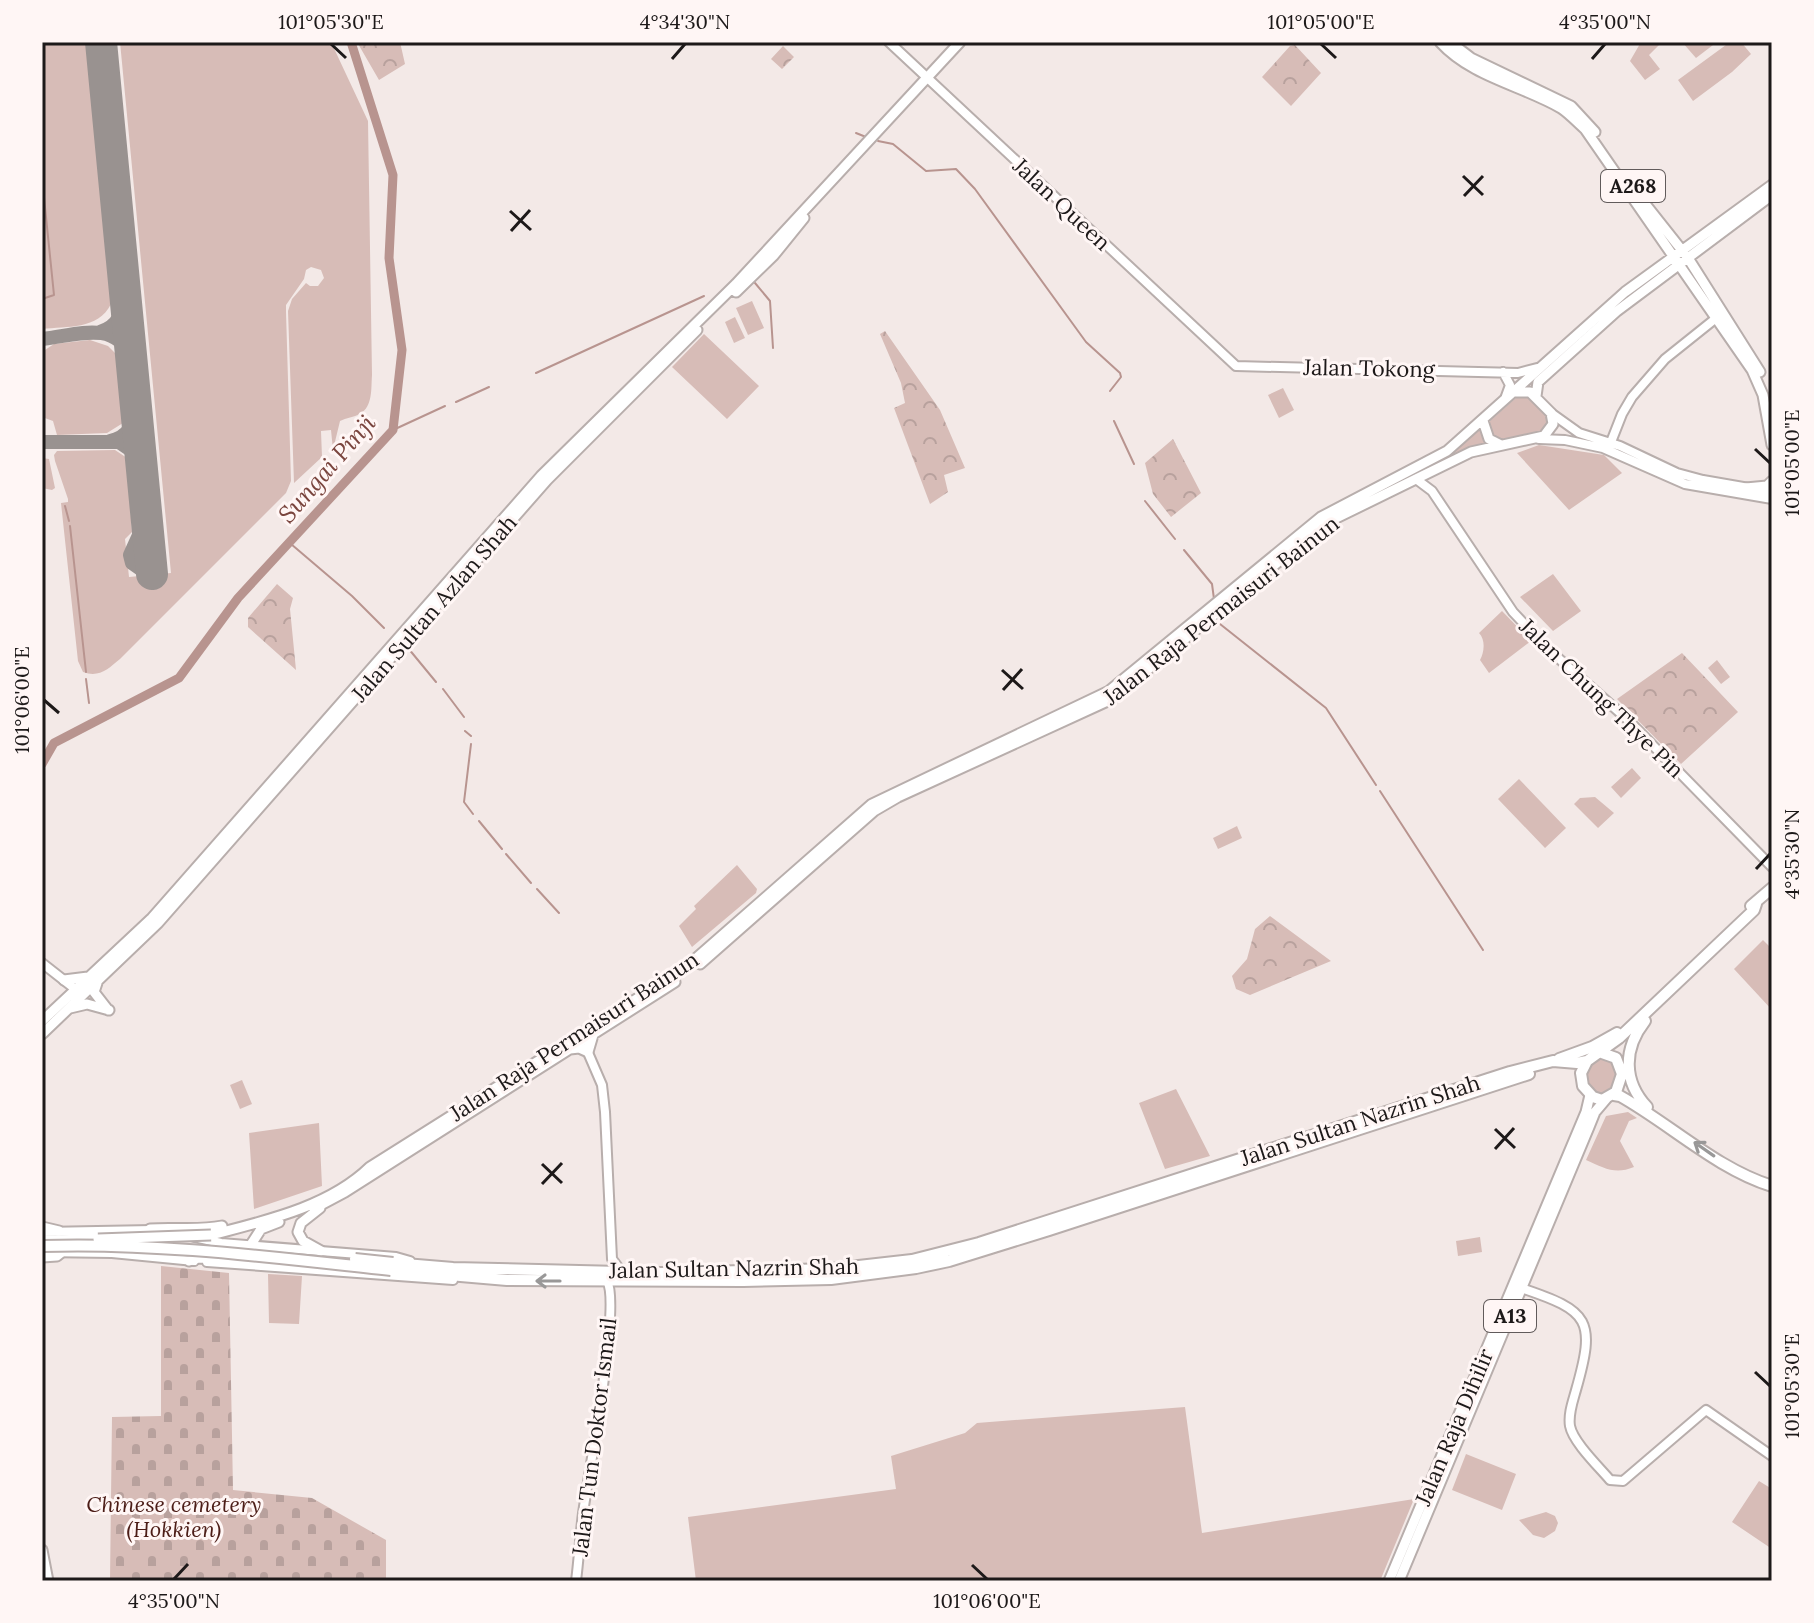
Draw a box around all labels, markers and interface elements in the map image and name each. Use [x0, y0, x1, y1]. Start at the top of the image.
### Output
text: 101°05'30"E [278, 9, 384, 34]
text: 4°34'30"N [640, 9, 730, 34]
text: 101°05'00"E [1268, 9, 1374, 34]
text: 4°35'00"N [1559, 9, 1651, 34]
street label: Jalan Queen [1007, 151, 1117, 256]
road number: A268 [1601, 170, 1665, 202]
street label: Jalan Tokong [1302, 353, 1436, 383]
water label: Sungai Pinji [271, 408, 382, 529]
text: 101°05'00"E [1779, 410, 1804, 516]
street label: Jalan Sultan Azlan Shah [345, 509, 523, 708]
street label: Jalan Raja Permaisuri Bainun [1097, 509, 1344, 711]
street label: Jalan Chung Thye Pin [1513, 612, 1690, 784]
text: 101°06'00"E [9, 646, 34, 754]
text: 4°35'30"N [1779, 809, 1804, 899]
street label: Jalan Raja Permaisuri Bainun [443, 945, 704, 1128]
street label: Jalan Sultan Nazrin Shah [1236, 1068, 1483, 1172]
one-way arrow [1693, 1141, 1715, 1157]
street label: Jalan Sultan Nazrin Shah [608, 1252, 859, 1284]
one-way arrow [535, 1273, 562, 1288]
road number: A13 [1484, 1300, 1536, 1332]
street label: Jalan Tun Doktor Ismail [565, 1316, 623, 1559]
text: 101°05'30"E [1779, 1333, 1804, 1439]
street label: Jalan Raja Dihilir [1408, 1344, 1500, 1510]
park label: Chinese cemetery (Hokkien) [86, 1490, 262, 1543]
text: 4°35'00"N [128, 1588, 220, 1613]
text: 101°06'00"E [933, 1588, 1041, 1613]

